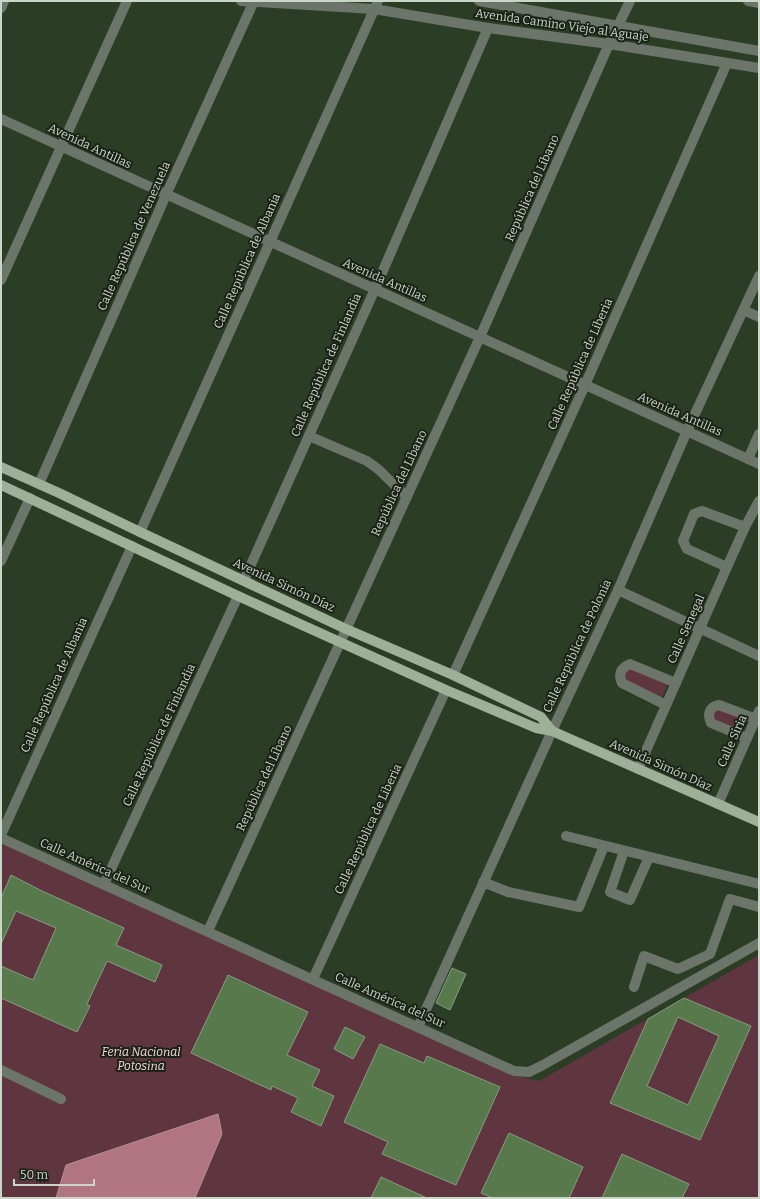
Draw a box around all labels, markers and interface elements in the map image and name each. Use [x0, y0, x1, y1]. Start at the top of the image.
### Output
street label: Avenida Camino Viejo al Aguaje [474, 6, 650, 44]
street label: Avenida Antillas [46, 121, 134, 172]
street label: República del Líbano [502, 132, 562, 244]
street label: Calle República de Venezuela [95, 159, 173, 313]
street label: Calle República de Albania [211, 191, 283, 331]
street label: Avenida Antillas [341, 255, 429, 305]
street label: Calle República de Finlandia [288, 291, 364, 439]
street label: Calle República de Liberia [545, 296, 616, 432]
street label: Avenida Antillas [636, 389, 724, 439]
street label: República del Líbano [368, 428, 430, 538]
street label: Avenida Simón Díaz [231, 555, 337, 615]
street label: Calle República de Polonia [540, 577, 614, 715]
street label: Calle Senegal [664, 592, 708, 666]
street label: Calle República de Albania [18, 615, 90, 755]
street label: Calle República de Finlandia [120, 661, 198, 809]
street label: Calle Siria [714, 712, 750, 769]
street label: República del Líbano [233, 723, 295, 833]
street label: Avenida Simón Díaz [608, 736, 715, 794]
street label: Calle República de Liberia [332, 761, 405, 896]
street label: Calle América del Sur [38, 835, 153, 897]
street label: Calle América del Sur [333, 969, 448, 1031]
park label: Feria Nacional Potosina [102, 1045, 180, 1073]
scale bar [14, 1161, 94, 1187]
text: 50 m [20, 1168, 49, 1182]

